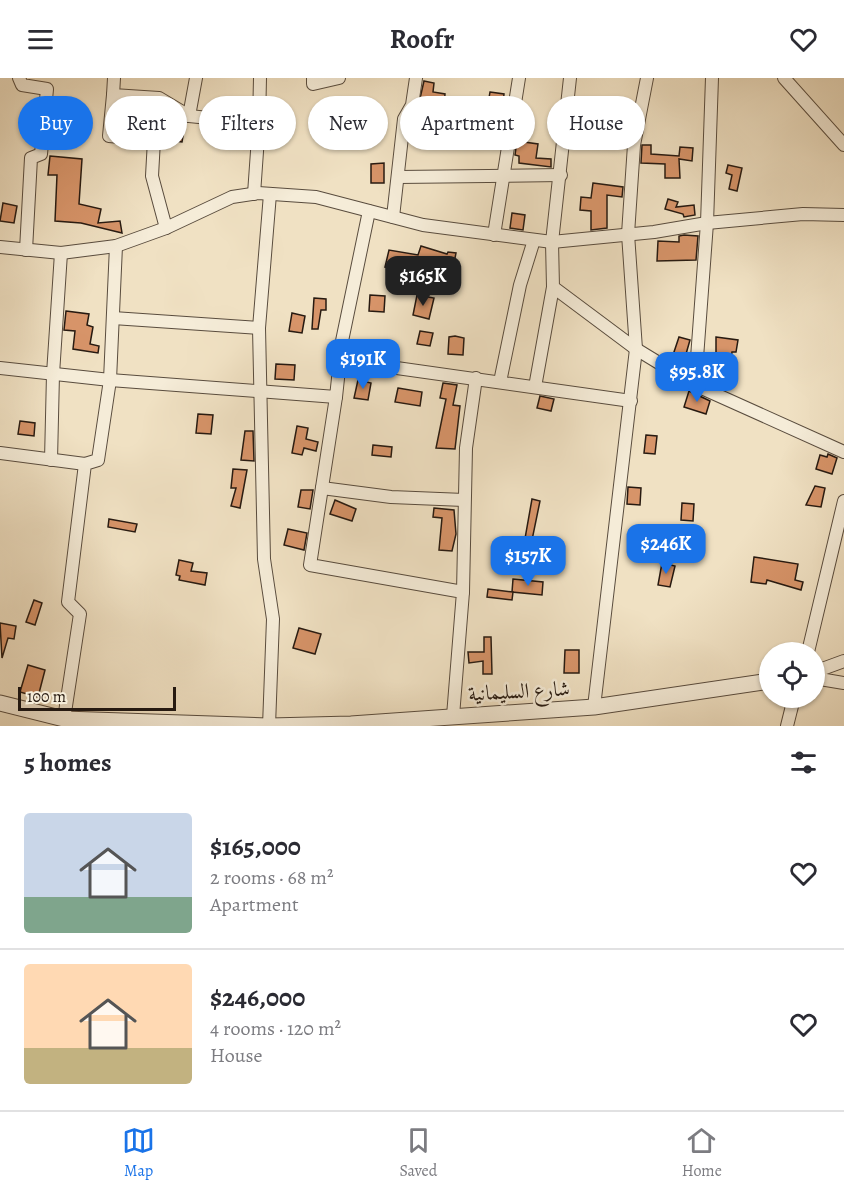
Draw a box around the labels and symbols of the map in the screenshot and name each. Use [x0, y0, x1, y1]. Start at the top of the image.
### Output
pin: $165K [381, 256, 465, 307]
pin: $191K [321, 339, 405, 390]
pin: $95.8K [648, 352, 746, 403]
pin: $246K [624, 524, 708, 575]
pin: $157K [486, 536, 570, 587]
street label: شارع السليمانية [467, 674, 571, 712]
scale bar [18, 684, 176, 712]

